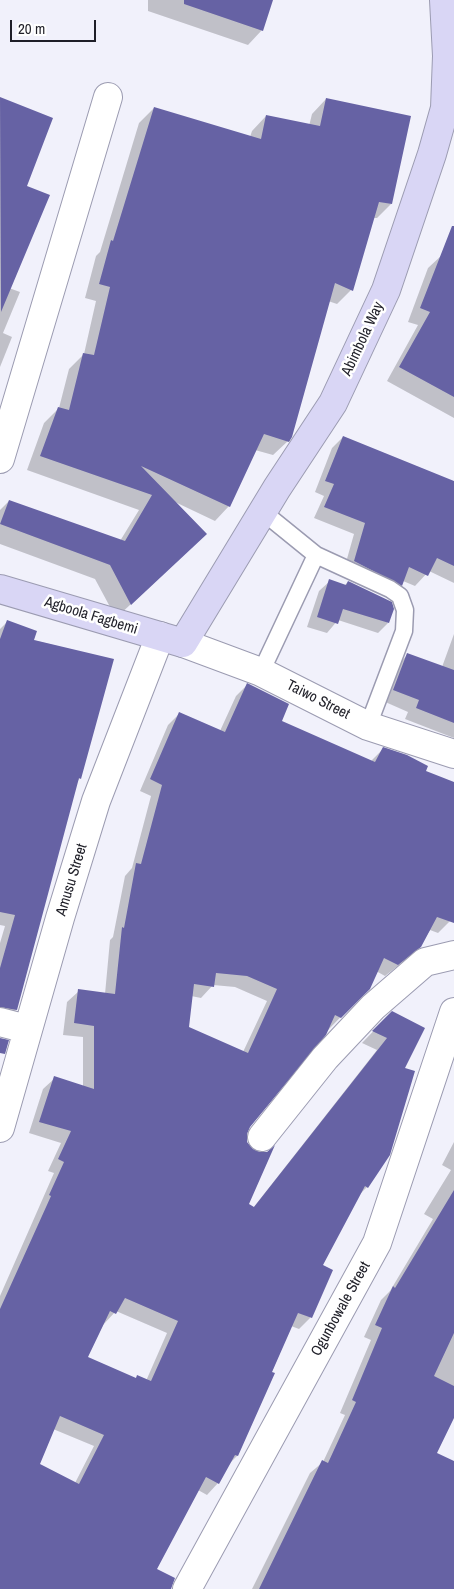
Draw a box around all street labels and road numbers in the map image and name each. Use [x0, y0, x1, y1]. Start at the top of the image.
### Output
street label: Abimbola Way [338, 299, 388, 379]
street label: Agboola Fagbemi [42, 593, 140, 639]
street label: Taiwo Street [283, 676, 353, 724]
street label: Amusu Street [52, 842, 92, 918]
street label: Ogunbowale Street [308, 1259, 374, 1359]

